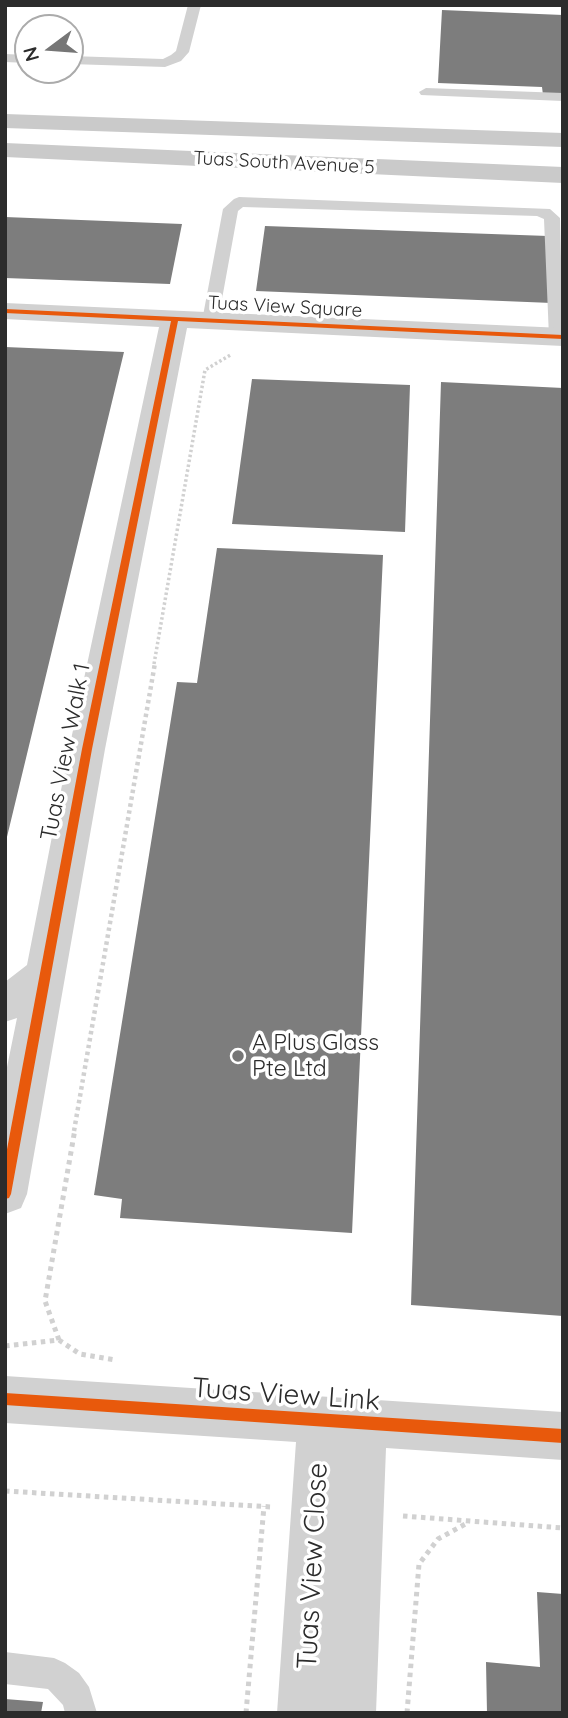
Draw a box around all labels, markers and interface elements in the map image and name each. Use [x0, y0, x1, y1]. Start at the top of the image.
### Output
north arrow [14, 14, 84, 84]
text: N [17, 44, 44, 64]
street label: Tuas South Avenue 5 [193, 147, 375, 179]
street label: Tuas View Square [207, 292, 363, 322]
street label: Tuas View Walk 1 [35, 661, 97, 843]
place label: A Plus Glass Pte Ltd [252, 1029, 379, 1083]
marker: A Plus Glass Pte Ltd [230, 1048, 246, 1064]
street label: Tuas View Link [191, 1372, 381, 1418]
street label: Tuas View Close [291, 1462, 335, 1670]

